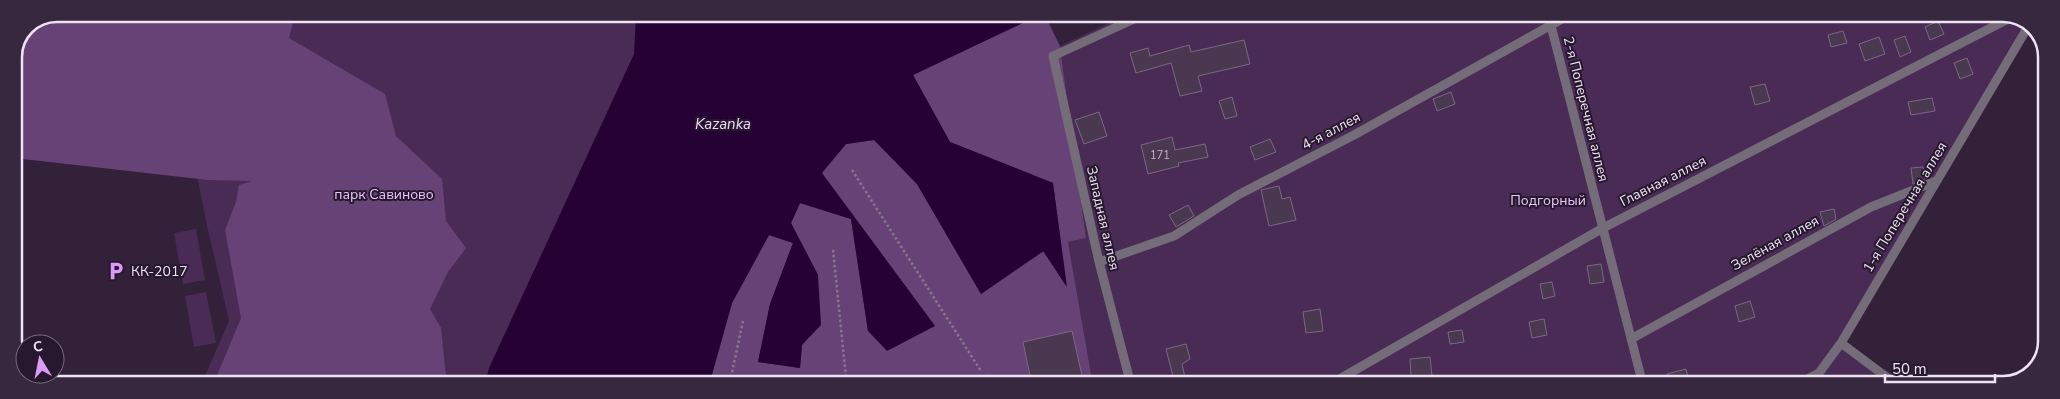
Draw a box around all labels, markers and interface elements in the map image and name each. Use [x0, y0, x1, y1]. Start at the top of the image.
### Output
street label: 2-я Поперечная аллея [1559, 34, 1613, 184]
street label: 4-я аллея [1298, 108, 1364, 154]
water label: Kazanka [695, 114, 751, 134]
street label: 1-я Поперечная аллея [1858, 138, 1952, 276]
house number: 171 [1150, 148, 1170, 163]
street label: Главная аллея [1617, 151, 1709, 211]
street label: Западная аллея [1082, 164, 1124, 272]
park label: парк Савиново [334, 185, 434, 204]
park label: Подгорный [1510, 191, 1586, 210]
street label: Зелёная аллея [1728, 211, 1822, 275]
parking icon: КК-2017 [105, 260, 127, 282]
place label: КК-2017 [131, 262, 188, 281]
north arrow [15, 334, 65, 384]
text: С [31, 336, 45, 357]
scale bar [1885, 352, 1995, 384]
text: 50 m [1892, 359, 1927, 379]

